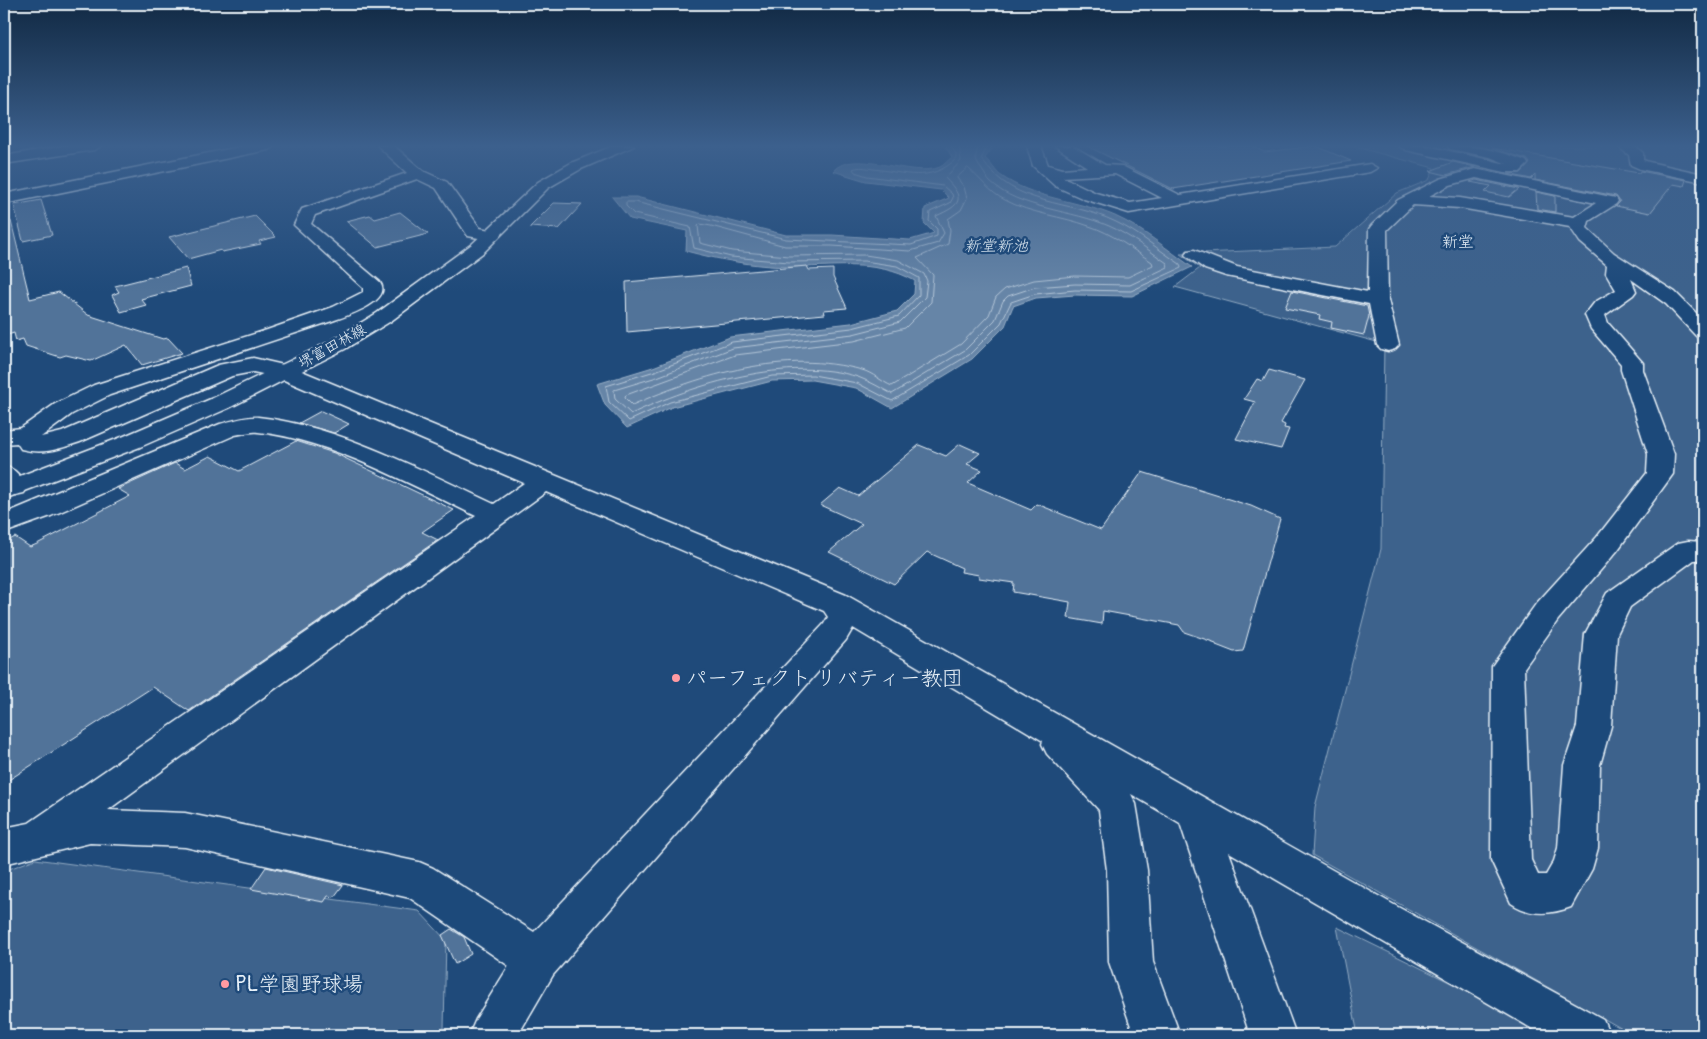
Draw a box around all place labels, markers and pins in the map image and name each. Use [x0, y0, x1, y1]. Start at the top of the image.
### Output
place label: パーフェクト リバティー教団 [686, 665, 963, 692]
marker: パーフェクト リバティー教団 [670, 672, 682, 684]
place label: PL学園野球場 [235, 971, 363, 998]
marker: PL学園野球場 [219, 978, 231, 990]

